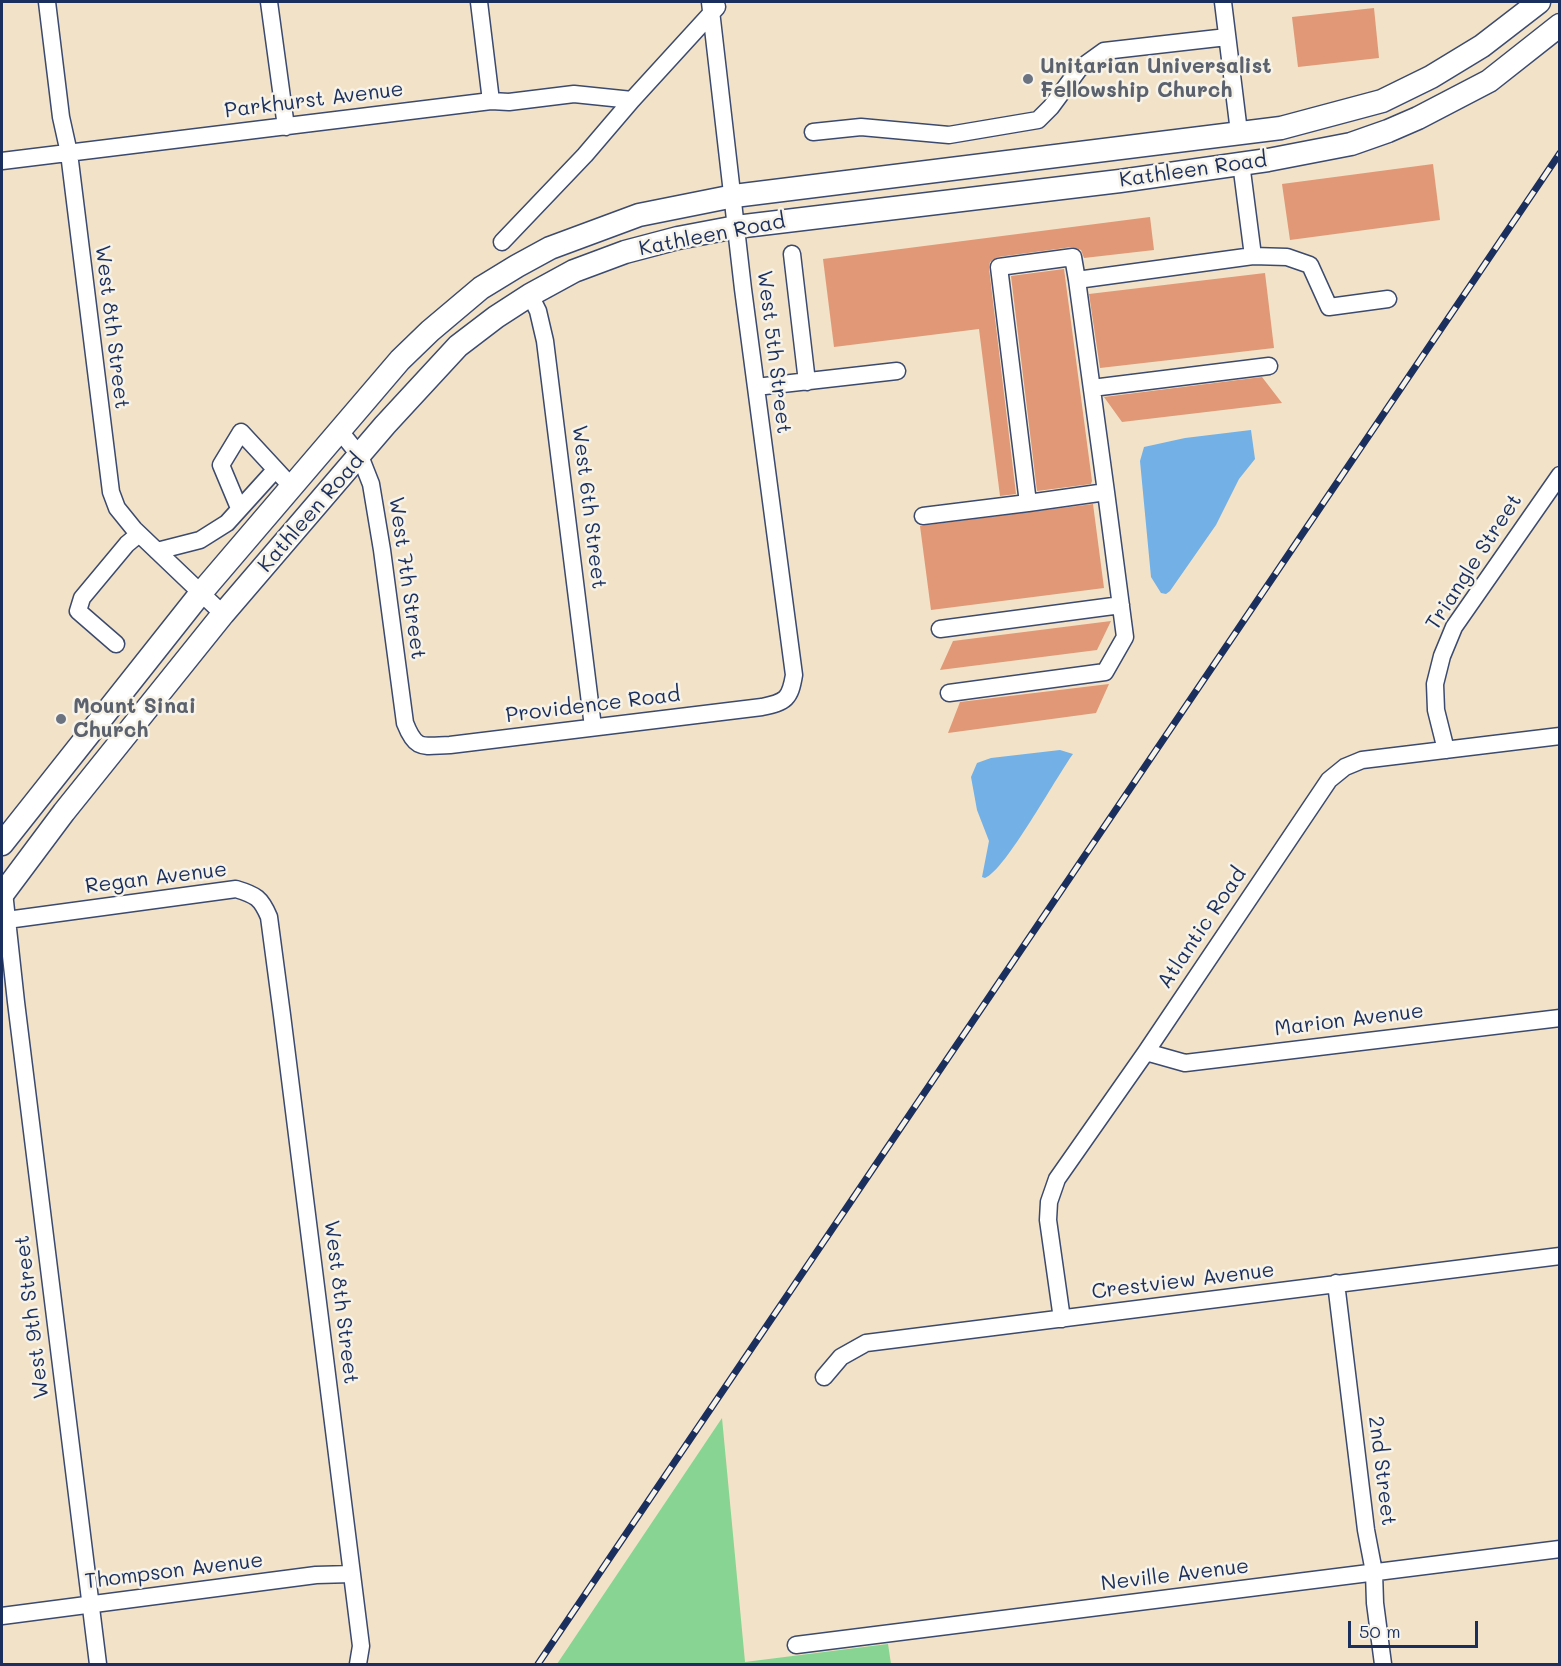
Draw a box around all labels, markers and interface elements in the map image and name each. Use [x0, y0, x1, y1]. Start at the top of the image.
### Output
place label: Unitarian Universalist Fellowship Church [1040, 54, 1272, 104]
marker: Unitarian Universalist Fellowship Church [1021, 72, 1035, 86]
street label: Parkhurst Avenue [223, 77, 405, 123]
street label: Kathleen Road [1118, 147, 1268, 193]
street label: Kathleen Road [637, 208, 787, 262]
street label: West 8th Street [89, 244, 135, 410]
street label: West 5th Street [751, 269, 797, 435]
street label: West 6th Street [566, 424, 612, 590]
street label: Kathleen Road [253, 449, 369, 577]
street label: Triangle Street [1421, 489, 1527, 635]
street label: West 7th Street [383, 495, 431, 661]
street label: Providence Road [504, 682, 682, 728]
place label: Mount Sinai Church [73, 694, 196, 744]
marker: Mount Sinai Church [54, 712, 68, 726]
street label: Regan Avenue [84, 857, 228, 899]
street label: Atlantic Road [1152, 863, 1252, 993]
street label: Marion Avenue [1273, 998, 1425, 1042]
street label: West 8th Street [318, 1219, 364, 1385]
street label: West 9th Street [9, 1234, 55, 1400]
street label: Crestview Avenue [1090, 1257, 1276, 1305]
street label: 2nd Street [1363, 1415, 1401, 1527]
street label: Thompson Avenue [83, 1548, 265, 1594]
street label: Neville Avenue [1100, 1553, 1250, 1597]
scale bar [1351, 1609, 1482, 1647]
text: 50 m [1359, 1619, 1401, 1643]

